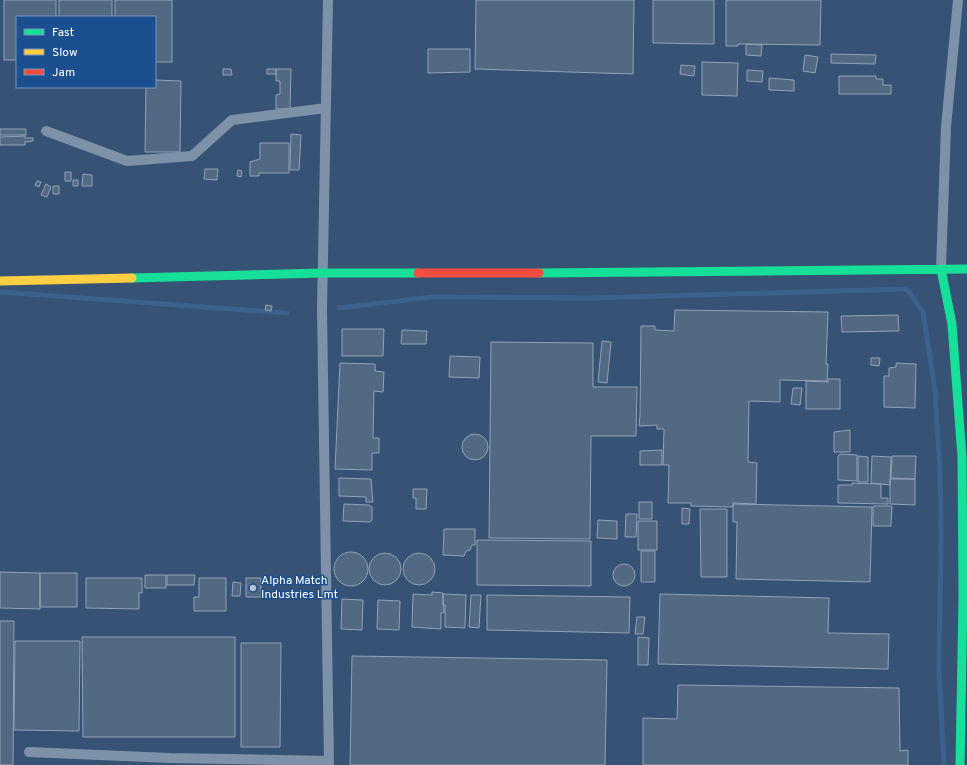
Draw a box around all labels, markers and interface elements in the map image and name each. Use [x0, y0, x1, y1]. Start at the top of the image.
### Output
legend [16, 16, 156, 88]
text: Fast [52, 25, 74, 41]
text: Slow [52, 45, 78, 61]
text: Jam [52, 65, 75, 81]
place label: Alpha Match Industries Lmt [261, 573, 338, 603]
marker: Alpha Match Industries Lmt [248, 583, 258, 593]

